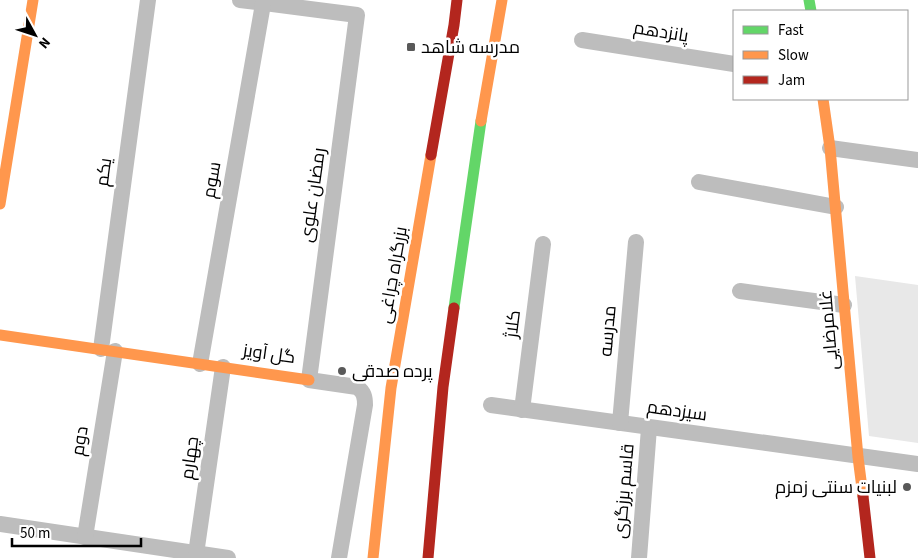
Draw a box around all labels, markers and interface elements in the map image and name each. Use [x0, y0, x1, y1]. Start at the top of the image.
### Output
north arrow [10, 10, 60, 60]
legend [733, 10, 908, 100]
street label: پانزدهم [632, 15, 690, 49]
text: Fast [778, 20, 804, 41]
text: N [34, 33, 55, 53]
place label: مدرسه شاهد [421, 35, 520, 60]
marker: مدرسه شاهد [405, 41, 417, 53]
text: Slow [778, 45, 809, 66]
text: Jam [778, 70, 805, 91]
street label: رمضان علوی [294, 146, 332, 244]
street label: یکم [90, 156, 118, 188]
street label: سوم [197, 160, 227, 200]
street label: بزرگراه چراغی [372, 224, 414, 326]
street label: غلامرضایی [813, 289, 845, 371]
street label: مدرسه [593, 304, 623, 358]
street label: کلاژ [499, 309, 527, 340]
street label: گل آویز [240, 338, 297, 370]
place label: پرده صدقی [352, 359, 433, 384]
marker: پرده صدقی [336, 365, 348, 377]
street label: سیزدهم [645, 394, 709, 428]
street label: دوم [65, 424, 95, 458]
street label: چهارم [175, 435, 205, 481]
street label: قاسم برزگری [607, 442, 641, 540]
place label: لبنیات سنتی زمزم [775, 475, 897, 500]
marker: لبنیات سنتی زمزم [901, 481, 913, 493]
scale bar [12, 516, 141, 548]
text: 50 m [20, 523, 50, 544]

